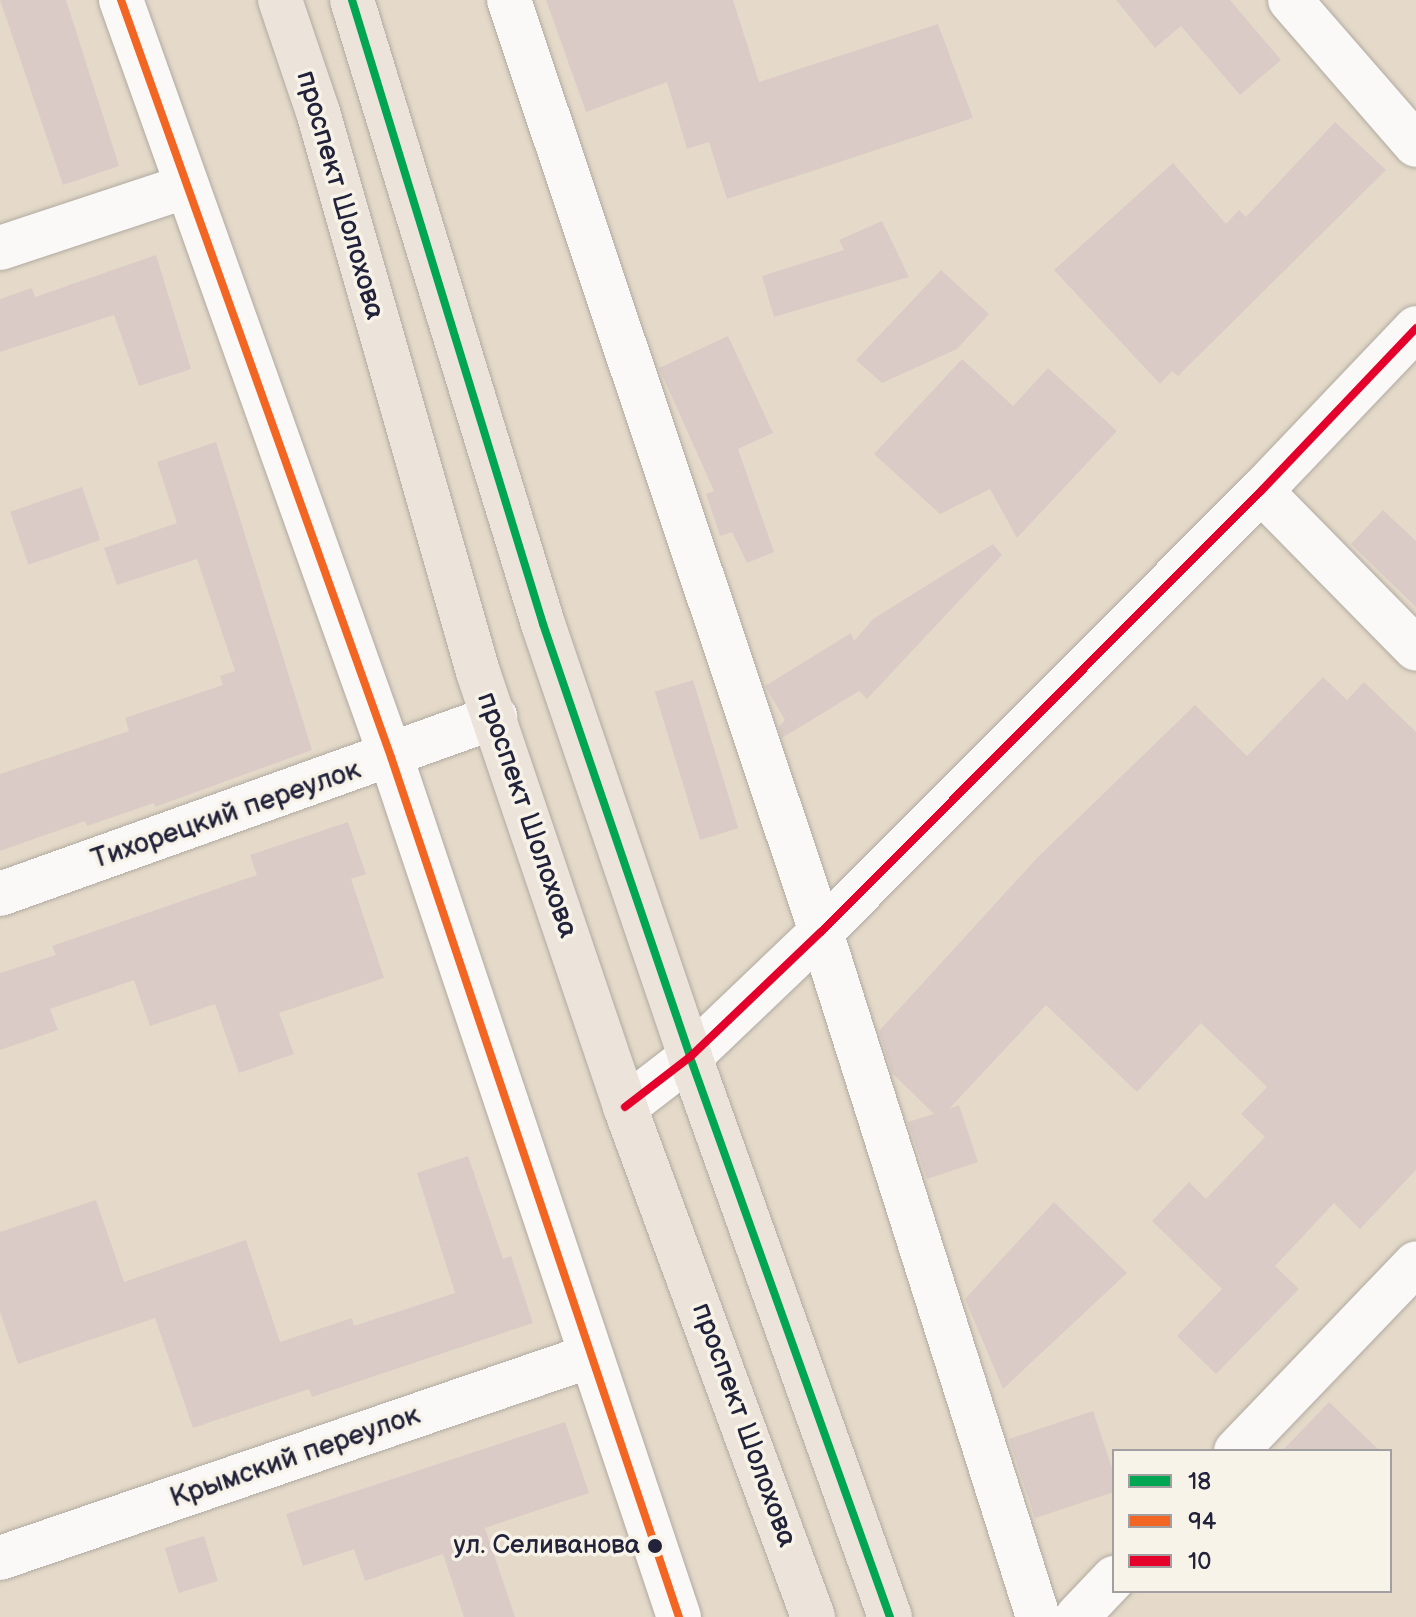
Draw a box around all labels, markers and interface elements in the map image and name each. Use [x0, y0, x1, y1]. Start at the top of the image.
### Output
street label: проспект Шолохова [288, 67, 392, 323]
street label: проспект Шолохова [469, 688, 585, 942]
street label: Тихорецкий переулок [87, 753, 365, 877]
street label: проспект Шолохова [684, 1298, 804, 1552]
street label: Крымский переулок [166, 1399, 424, 1515]
legend [1112, 1449, 1392, 1593]
text: 18 [1188, 1467, 1211, 1496]
text: 94 [1188, 1507, 1217, 1536]
place label: ул. Селиванова [454, 1530, 640, 1562]
marker: ул. Селиванова [647, 1538, 663, 1554]
text: 10 [1188, 1547, 1211, 1576]

